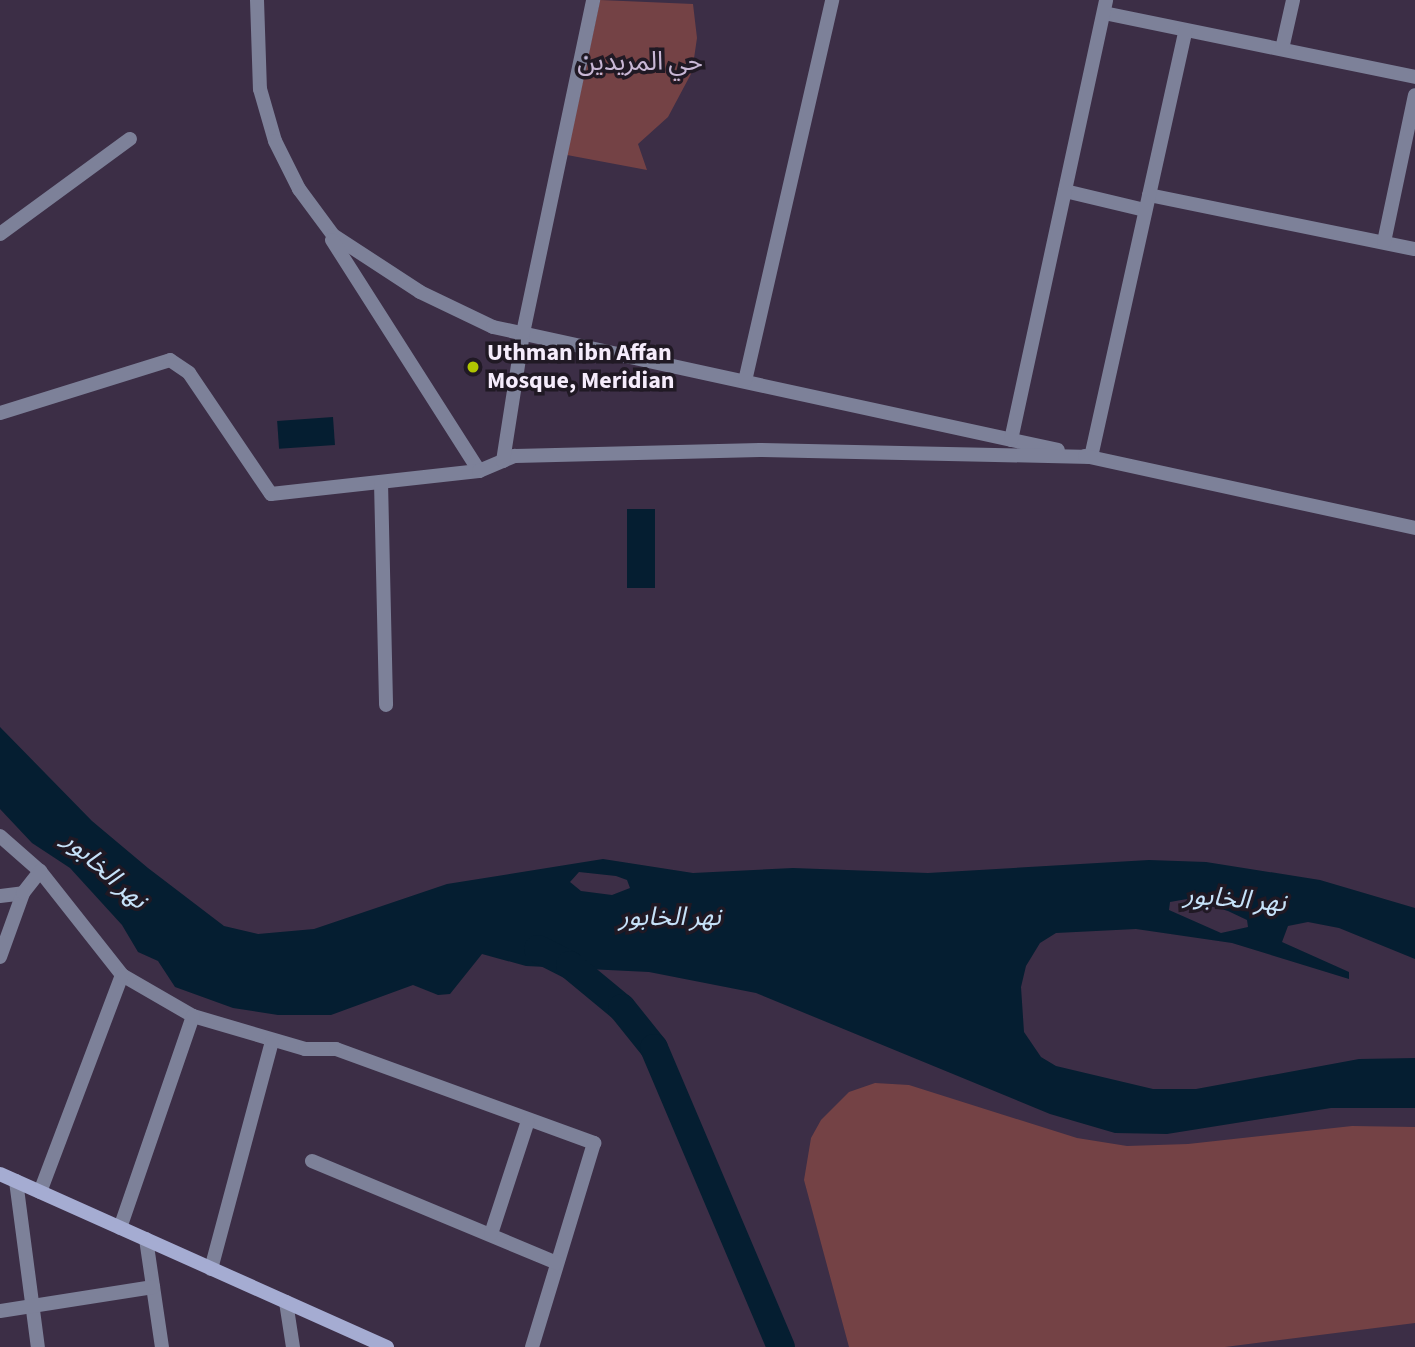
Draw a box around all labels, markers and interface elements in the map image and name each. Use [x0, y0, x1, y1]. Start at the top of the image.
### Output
district label: حي المريدين [577, 46, 703, 78]
place label: Uthman ibn Affan Mosque, Meridian [487, 339, 675, 395]
marker: Uthman ibn Affan Mosque, Meridian [465, 359, 481, 375]
water label: نهر الخابور [57, 824, 153, 916]
water label: نهر الخابور [1183, 879, 1287, 919]
water label: نهر الخابور [619, 901, 721, 933]

